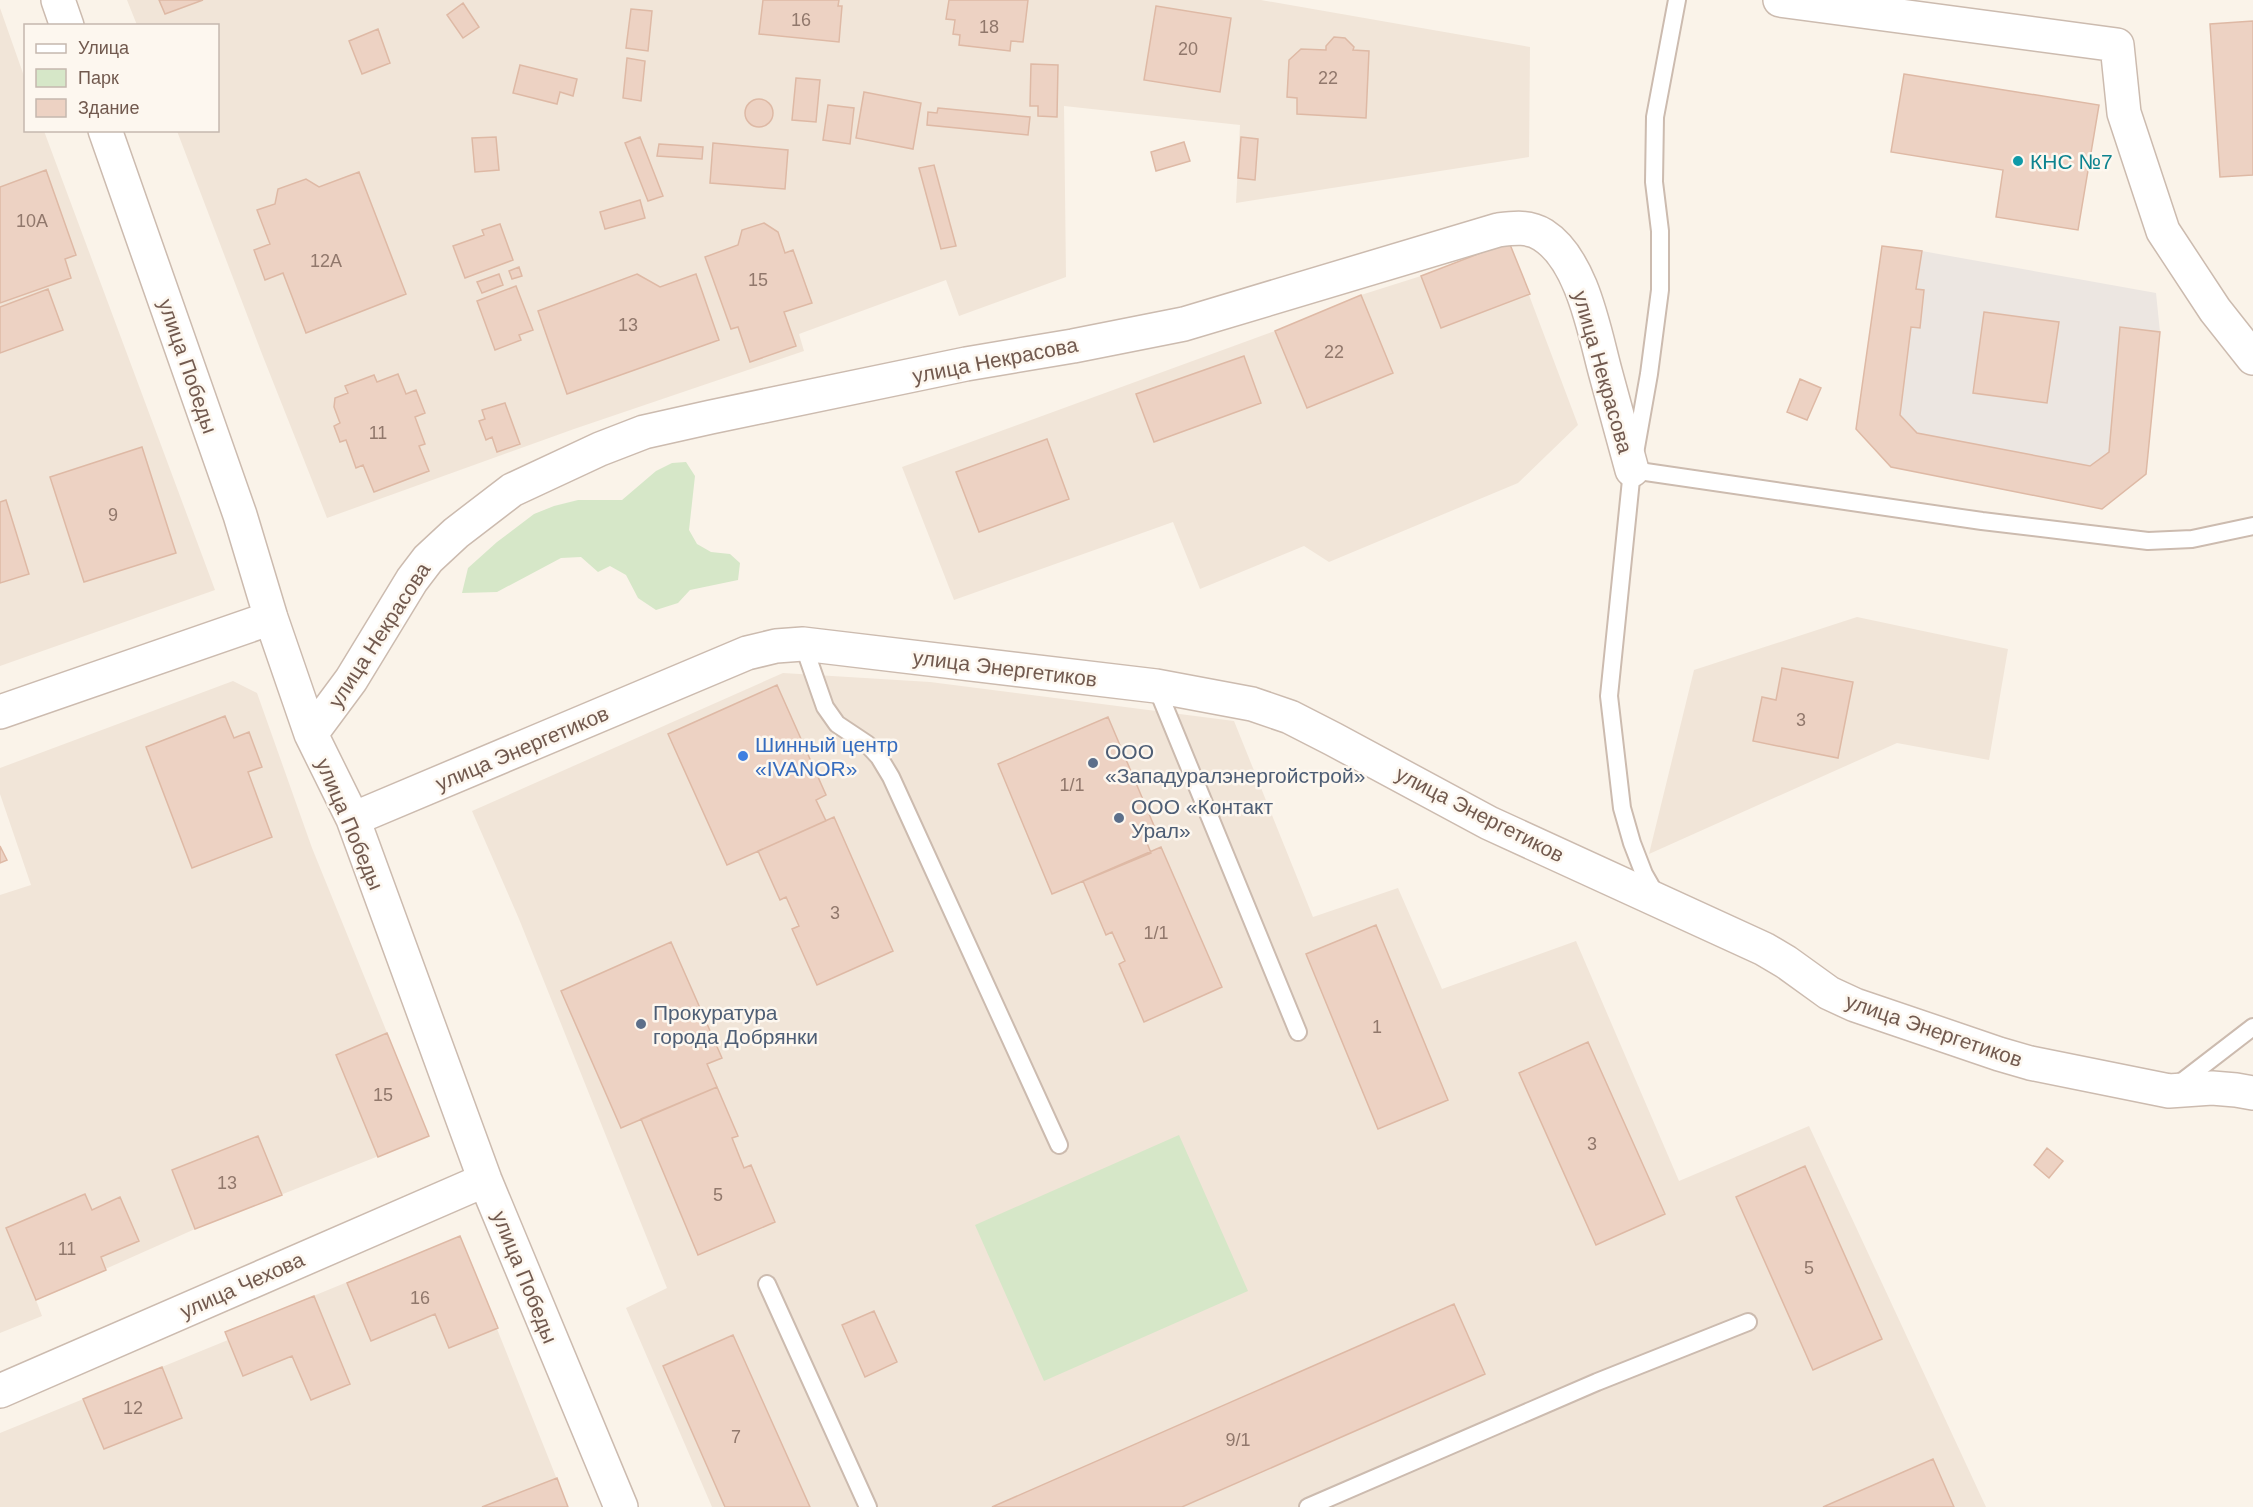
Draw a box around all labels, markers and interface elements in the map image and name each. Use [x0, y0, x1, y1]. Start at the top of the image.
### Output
house number: 16 [791, 10, 811, 30]
house number: 18 [979, 17, 999, 37]
legend [24, 24, 219, 132]
text: Улица [78, 38, 130, 58]
house number: 20 [1178, 39, 1198, 59]
text: Парк [78, 68, 119, 88]
house number: 22 [1318, 68, 1338, 88]
text: Здание [78, 98, 139, 118]
place label: КНС №7 [2030, 150, 2113, 173]
marker: КНС №7 [2011, 154, 2025, 168]
house number: 10А [16, 211, 48, 231]
house number: 12А [310, 251, 342, 271]
house number: 15 [748, 270, 768, 290]
street label: улица Некрасова [1569, 288, 1637, 456]
street label: улица Победы [154, 296, 222, 436]
house number: 13 [618, 315, 638, 335]
street label: улица Некрасова [910, 333, 1080, 387]
house number: 22 [1324, 342, 1344, 362]
house number: 11 [369, 423, 387, 443]
house number: 9 [108, 505, 118, 525]
street label: улица Некрасова [324, 558, 435, 712]
street label: улица Энергетиков [912, 645, 1098, 691]
street label: улица Энергетиков [432, 701, 612, 795]
house number: 3 [1796, 710, 1806, 730]
place label: Шинный центр «IVANOR» [755, 733, 898, 780]
place label: ООО «Западуралэнергойстрой» [1105, 740, 1365, 787]
marker: Шинный центр «IVANOR» [736, 749, 750, 763]
street label: улица Победы [312, 755, 388, 893]
marker: ООО «Западуралэнергойстрой» [1086, 756, 1100, 770]
street label: улица Энергетиков [1392, 762, 1568, 866]
house number: 1/1 [1059, 775, 1085, 795]
place label: ООО «Контакт Урал» [1131, 795, 1274, 842]
marker: ООО «Контакт Урал» [1112, 811, 1126, 825]
house number: 3 [830, 903, 840, 923]
house number: 1/1 [1143, 923, 1169, 943]
street label: улица Энергетиков [1843, 989, 2025, 1071]
place label: Прокуратура города Добрянки [653, 1001, 818, 1048]
marker: Прокуратура города Добрянки [634, 1017, 648, 1031]
house number: 1 [1372, 1017, 1382, 1037]
house number: 15 [373, 1085, 393, 1105]
house number: 3 [1587, 1134, 1597, 1154]
house number: 13 [217, 1173, 237, 1193]
house number: 5 [713, 1185, 723, 1205]
street label: улица Победы [488, 1207, 562, 1347]
house number: 11 [58, 1239, 76, 1259]
street label: улица Чехова [176, 1247, 308, 1323]
house number: 5 [1804, 1258, 1814, 1278]
house number: 16 [410, 1288, 430, 1308]
house number: 12 [123, 1398, 143, 1418]
house number: 7 [731, 1427, 741, 1447]
house number: 9/1 [1225, 1430, 1251, 1450]

